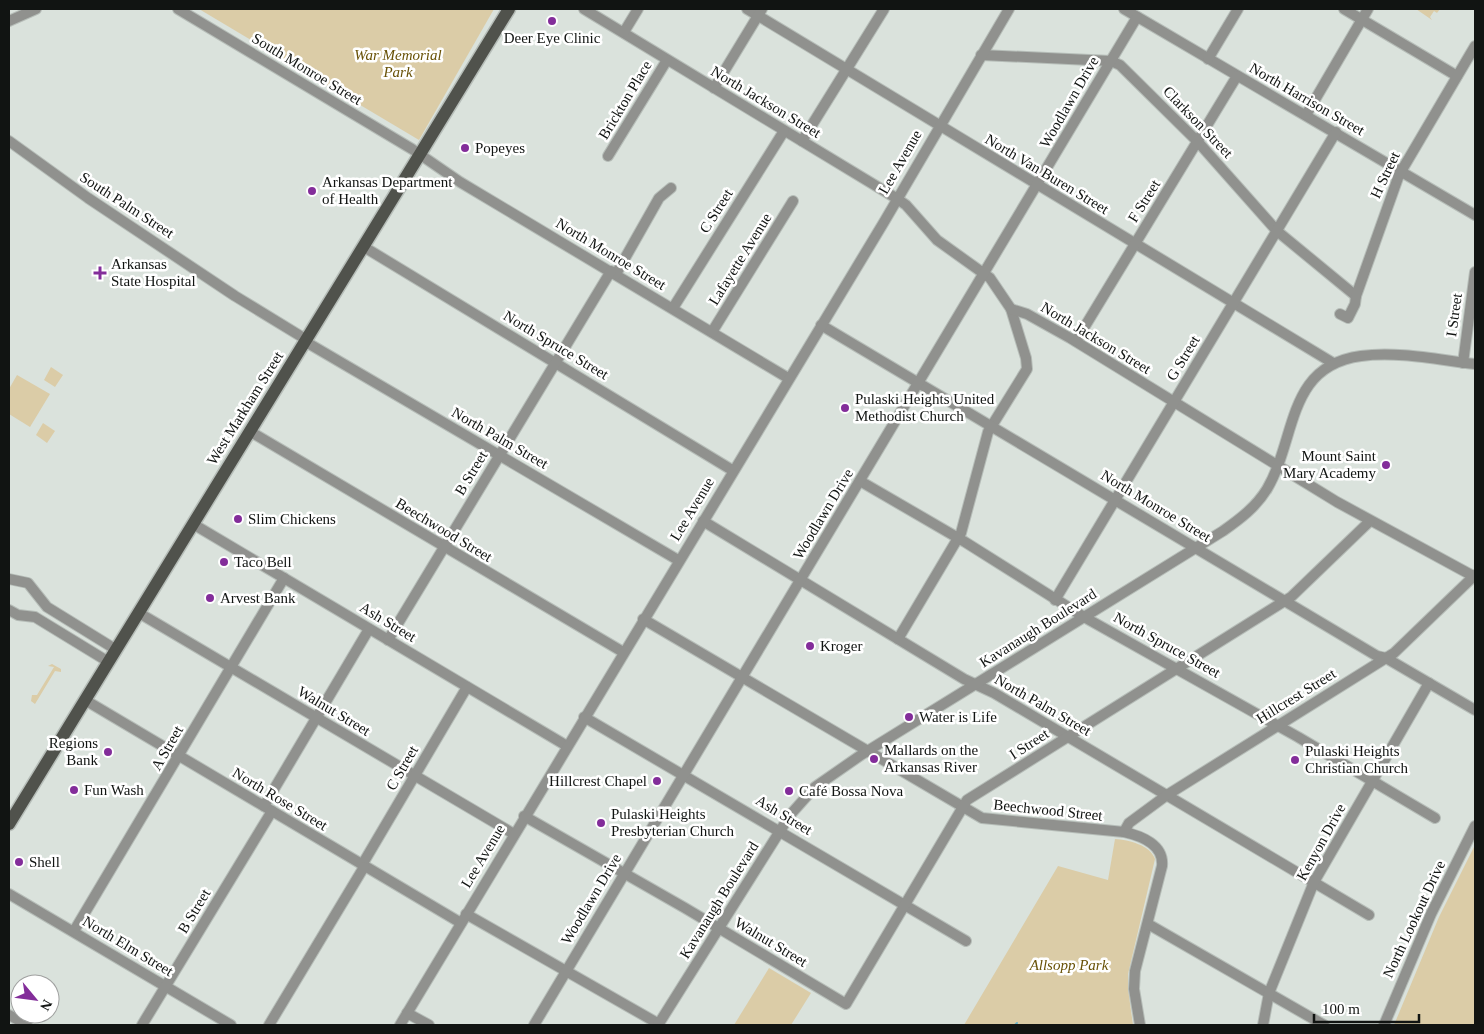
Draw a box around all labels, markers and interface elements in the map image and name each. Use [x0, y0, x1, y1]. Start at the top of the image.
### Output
marker: Deer Eye Clinic [546, 15, 558, 27]
street label: South Monroe Street [249, 30, 365, 108]
place label: Deer Eye Clinic [504, 30, 601, 46]
park label: War Memorial Park [354, 47, 442, 80]
street label: Woodlawn Drive [1036, 53, 1102, 150]
street label: Brickton Place [595, 58, 655, 142]
street label: North Harrison Street [1247, 60, 1368, 139]
street label: North Jackson Street [708, 63, 824, 141]
street label: Clarkson Street [1160, 83, 1237, 162]
street label: Lee Avenue [875, 127, 925, 197]
street label: North Van Buren Street [982, 131, 1112, 218]
place label: Popeyes [475, 140, 525, 156]
marker: Popeyes [459, 142, 471, 154]
street label: H Street [1367, 148, 1403, 201]
street label: South Palm Street [77, 169, 177, 242]
place label: Arkansas Department of Health [322, 174, 453, 207]
street label: F Street [1125, 176, 1164, 225]
marker: Arkansas Department of Health [306, 185, 318, 197]
street label: C Street [696, 185, 736, 236]
street label: Lafayette Avenue [705, 210, 775, 308]
street label: North Monroe Street [553, 215, 669, 293]
place label: Arkansas State Hospital [111, 256, 196, 289]
marker: Arkansas State Hospital [93, 266, 107, 280]
street label: I Street [1443, 291, 1465, 338]
street label: North Jackson Street [1038, 299, 1154, 377]
street label: North Spruce Street [501, 307, 612, 383]
street label: G Street [1163, 332, 1203, 383]
street label: West Markham Street [204, 348, 287, 468]
place label: Pulaski Heights United Methodist Church [855, 391, 995, 424]
marker: Pulaski Heights United Methodist Church [839, 402, 851, 414]
street label: North Palm Street [449, 404, 552, 472]
street label: B Street [452, 447, 491, 498]
place label: Mount Saint Mary Academy [1283, 448, 1377, 481]
marker: Mount Saint Mary Academy [1380, 459, 1392, 471]
street label: Woodlawn Drive [790, 466, 856, 562]
street label: North Monroe Street [1098, 467, 1214, 545]
street label: Lee Avenue [667, 474, 717, 544]
street label: Beechwood Street [393, 495, 496, 565]
place label: Slim Chickens [248, 511, 336, 527]
marker: Slim Chickens [232, 513, 244, 525]
place label: Taco Bell [234, 554, 292, 570]
marker: Taco Bell [218, 556, 230, 568]
street label: Kavanaugh Boulevard [977, 585, 1100, 670]
place label: Arvest Bank [220, 590, 296, 606]
marker: Arvest Bank [204, 592, 216, 604]
street label: Ash Street [357, 599, 420, 645]
street label: North Spruce Street [1111, 609, 1224, 681]
place label: Kroger [820, 638, 862, 654]
marker: Kroger [804, 640, 816, 652]
street label: Hillcrest Street [1253, 665, 1339, 727]
street label: North Palm Street [992, 671, 1095, 739]
street label: Walnut Street [295, 683, 374, 739]
place label: Water is Life [919, 709, 997, 725]
marker: Water is Life [903, 711, 915, 723]
street label: A Street [148, 722, 187, 773]
street label: I Street [1006, 725, 1052, 763]
place label: Regions Bank [49, 735, 98, 768]
street label: C Street [383, 742, 422, 793]
place label: Mallards on the Arkansas River [884, 742, 978, 775]
place label: Pulaski Heights Christian Church [1305, 743, 1408, 776]
marker: Regions Bank [102, 746, 114, 758]
marker: Mallards on the Arkansas River [868, 753, 880, 765]
marker: Pulaski Heights Christian Church [1289, 754, 1301, 766]
street label: North Rose Street [230, 764, 331, 834]
place label: Hillcrest Chapel [549, 773, 647, 789]
marker: Hillcrest Chapel [651, 775, 663, 787]
place label: Fun Wash [84, 782, 144, 798]
place label: Café Bossa Nova [799, 783, 903, 799]
marker: Fun Wash [68, 784, 80, 796]
marker: Café Bossa Nova [783, 785, 795, 797]
street label: Ash Street [753, 792, 816, 838]
street label: Beechwood Street [993, 796, 1104, 824]
street label: Kenyon Drive [1293, 800, 1349, 883]
place label: Pulaski Heights Presbyterian Church [611, 806, 734, 839]
marker: Pulaski Heights Presbyterian Church [595, 817, 607, 829]
street label: Lee Avenue [458, 821, 508, 891]
street label: Kavanaugh Boulevard [677, 838, 762, 961]
street label: Woodlawn Drive [558, 851, 624, 947]
place label: Shell [29, 854, 60, 870]
marker: Shell [13, 856, 25, 868]
street label: North Lookout Drive [1380, 858, 1448, 980]
street label: B Street [175, 885, 214, 936]
street label: North Elm Street [80, 913, 177, 980]
street label: Walnut Street [732, 914, 811, 970]
park label: Allsopp Park [1029, 957, 1109, 973]
north arrow [10, 974, 60, 1024]
scale bar [1314, 992, 1419, 1024]
text: N [37, 997, 55, 1013]
text: 100 m [1322, 1001, 1360, 1017]

